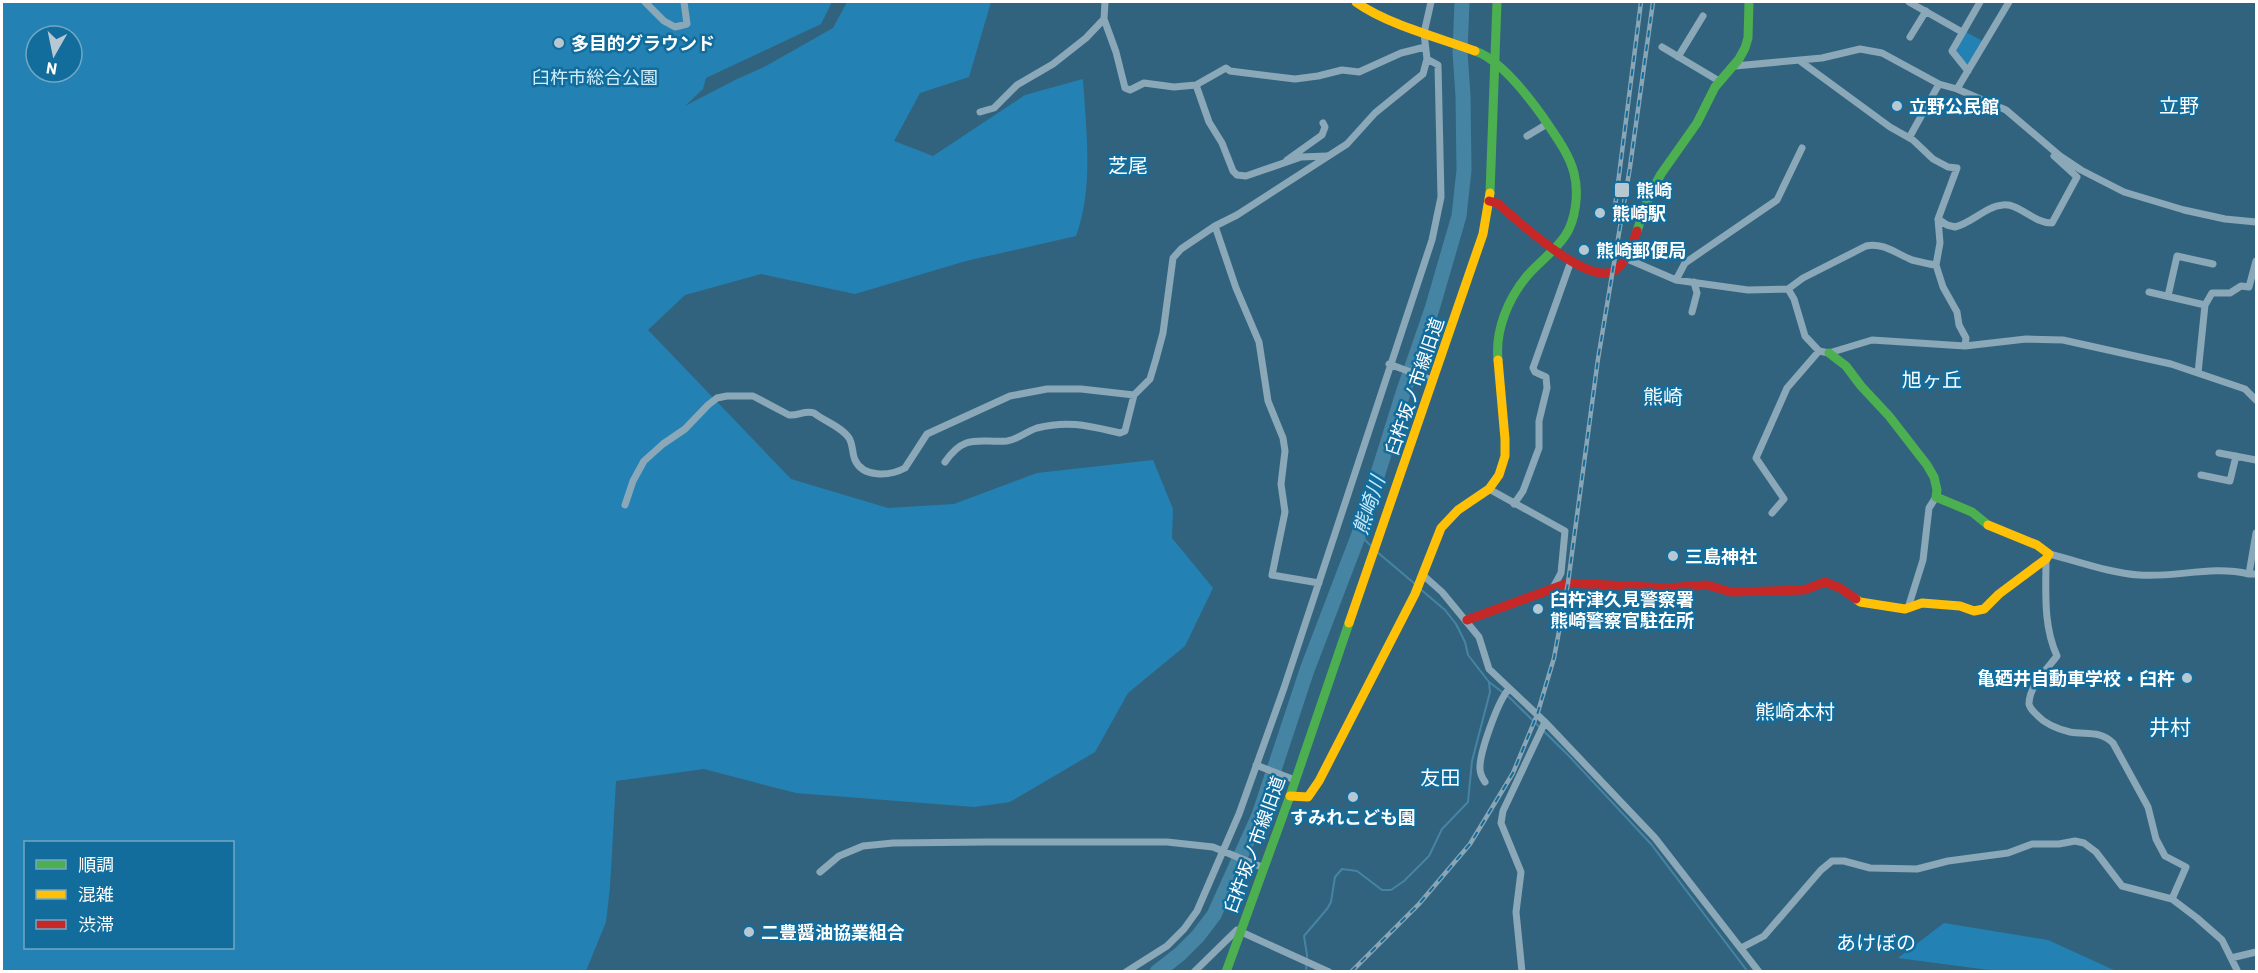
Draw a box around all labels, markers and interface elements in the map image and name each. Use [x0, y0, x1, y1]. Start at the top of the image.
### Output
north arrow [24, 24, 84, 84]
place label: 多目的グラウンド [571, 32, 715, 54]
marker: 多目的グラウンド [552, 36, 566, 50]
text: N [45, 59, 58, 80]
park label: 臼杵市総合公園 [532, 66, 658, 88]
district label: 立野 [2159, 93, 2199, 117]
place label: 立野公民館 [1909, 95, 1999, 117]
marker: 立野公民館 [1890, 99, 1904, 113]
district label: 芝尾 [1108, 153, 1148, 177]
place label: 熊崎 [1636, 179, 1672, 201]
marker: 熊崎 [1613, 181, 1631, 199]
place label: 熊崎駅 [1612, 202, 1666, 224]
marker: 熊崎駅 [1593, 206, 1607, 220]
place label: 熊崎郵便局 [1596, 239, 1686, 261]
marker: 熊崎郵便局 [1577, 243, 1591, 257]
street label: 臼杵坂ノ市線旧道 [1380, 314, 1448, 458]
district label: 旭ヶ丘 [1902, 367, 1962, 391]
district label: 熊崎 [1643, 384, 1683, 408]
water label: 熊崎川 [1347, 471, 1389, 537]
place label: 三島神社 [1685, 545, 1757, 567]
marker: 三島神社 [1666, 549, 1680, 563]
place label: 臼杵津久見警察署 熊崎警察官駐在所 [1550, 588, 1694, 631]
marker: 臼杵津久見警察署 熊崎警察官駐在所 [1531, 602, 1545, 616]
place label: 亀廼井自動車学校・臼杵 [1977, 667, 2175, 689]
marker: 亀廼井自動車学校・臼杵 [2180, 671, 2194, 685]
district label: 熊崎本村 [1755, 699, 1835, 723]
district label: 井村 [2149, 714, 2191, 739]
district label: 友田 [1420, 765, 1460, 789]
street label: 臼杵坂ノ市線旧道 [1219, 773, 1289, 915]
marker: すみれこども園 [1346, 790, 1360, 804]
place label: すみれこども園 [1290, 806, 1416, 828]
legend [24, 841, 234, 949]
text: 順調 [78, 853, 114, 875]
text: 混雑 [78, 883, 114, 905]
text: 渋滞 [78, 913, 114, 935]
place label: 二豊醤油協業組合 [761, 921, 905, 943]
marker: 二豊醤油協業組合 [742, 925, 756, 939]
district label: あけぼの [1836, 930, 1916, 954]

